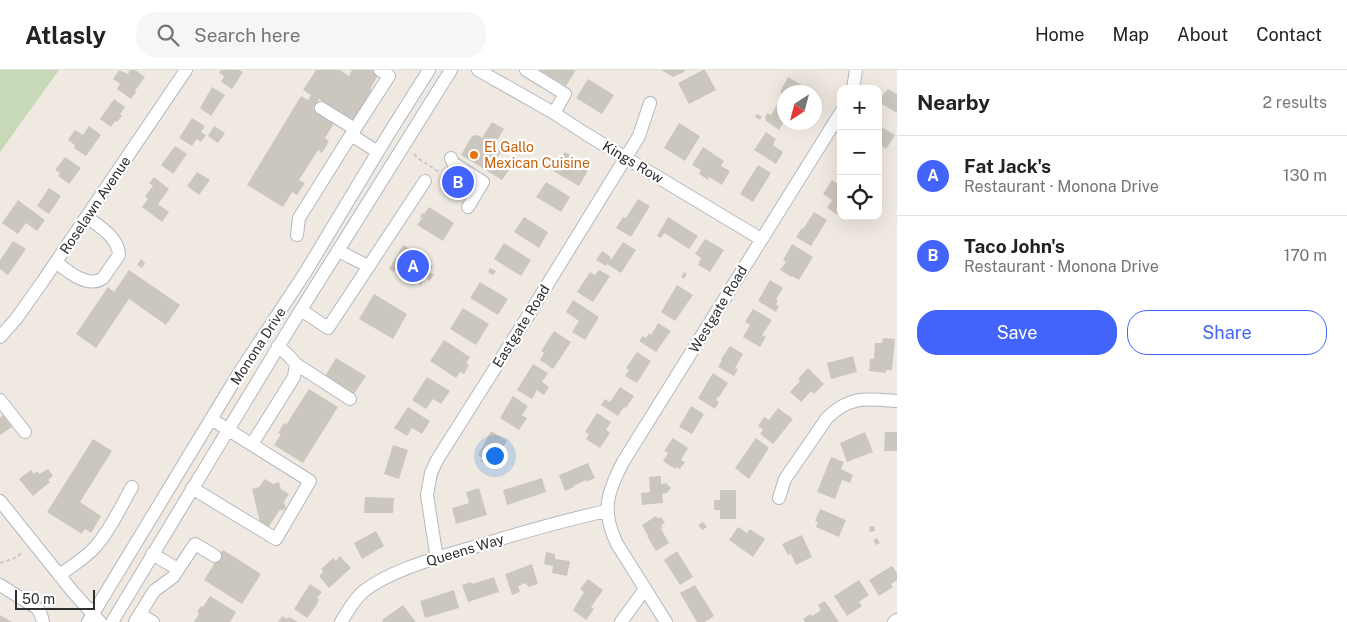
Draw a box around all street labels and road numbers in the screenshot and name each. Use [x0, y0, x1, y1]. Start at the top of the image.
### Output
street label: Kings Row [600, 138, 666, 186]
street label: Roselawn Avenue [56, 153, 134, 257]
street label: Westgate Road [686, 263, 750, 355]
street label: Eastgate Road [489, 282, 553, 370]
street label: Monona Drive [227, 304, 289, 388]
street label: Queens Way [424, 530, 506, 569]

